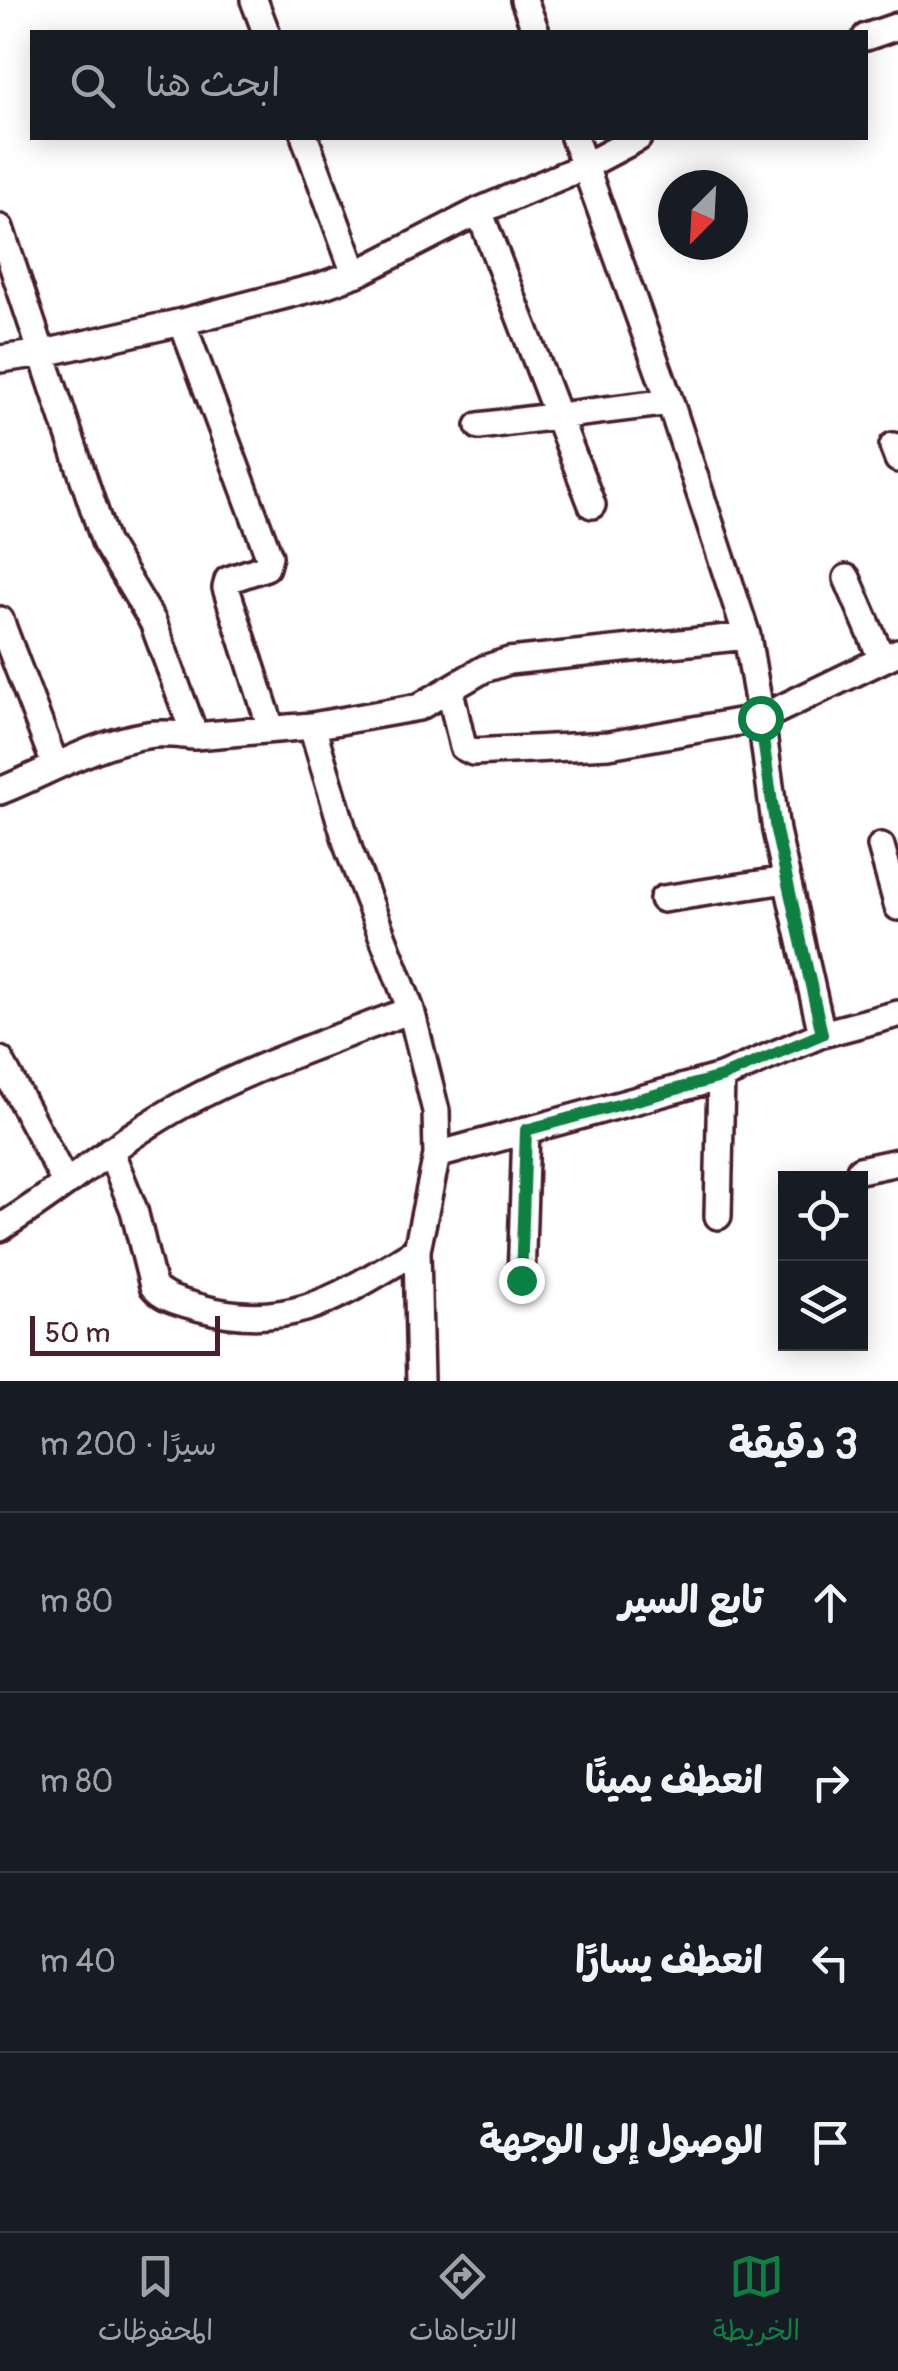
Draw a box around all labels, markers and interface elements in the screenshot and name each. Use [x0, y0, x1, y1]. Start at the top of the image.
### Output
search box [30, 30, 868, 140]
icon: search [65, 58, 120, 113]
text: ابحث هنا [145, 60, 280, 108]
north arrow [658, 170, 748, 260]
route start [738, 696, 784, 742]
map controls [778, 1171, 868, 1351]
button: locate [778, 1171, 868, 1261]
route end [499, 1258, 545, 1304]
button: layers [778, 1261, 868, 1351]
scale bar [30, 1311, 220, 1356]
text: 50 m [45, 1316, 110, 1351]
text: 3 دقيقة [729, 1419, 858, 1471]
text: سيرًا · 200 m [40, 1425, 217, 1465]
icon: ahead [803, 1575, 858, 1630]
text: تابع السير [619, 1577, 763, 1625]
text: 80 m [40, 1582, 113, 1622]
icon: right [803, 1755, 858, 1810]
text: انعطف يمينًا [585, 1757, 763, 1805]
text: 80 m [40, 1762, 113, 1802]
icon: left [803, 1935, 858, 1990]
text: انعطف يسارًا [575, 1937, 763, 1985]
text: 40 m [40, 1942, 116, 1982]
icon: arrive [803, 2115, 858, 2170]
text: الوصول إلى الوجهة [479, 2117, 763, 2165]
tab: المحفوظات [98, 2249, 213, 2355]
tab: الاتجاهات [409, 2249, 517, 2355]
tab: الخريطة [713, 2249, 800, 2355]

